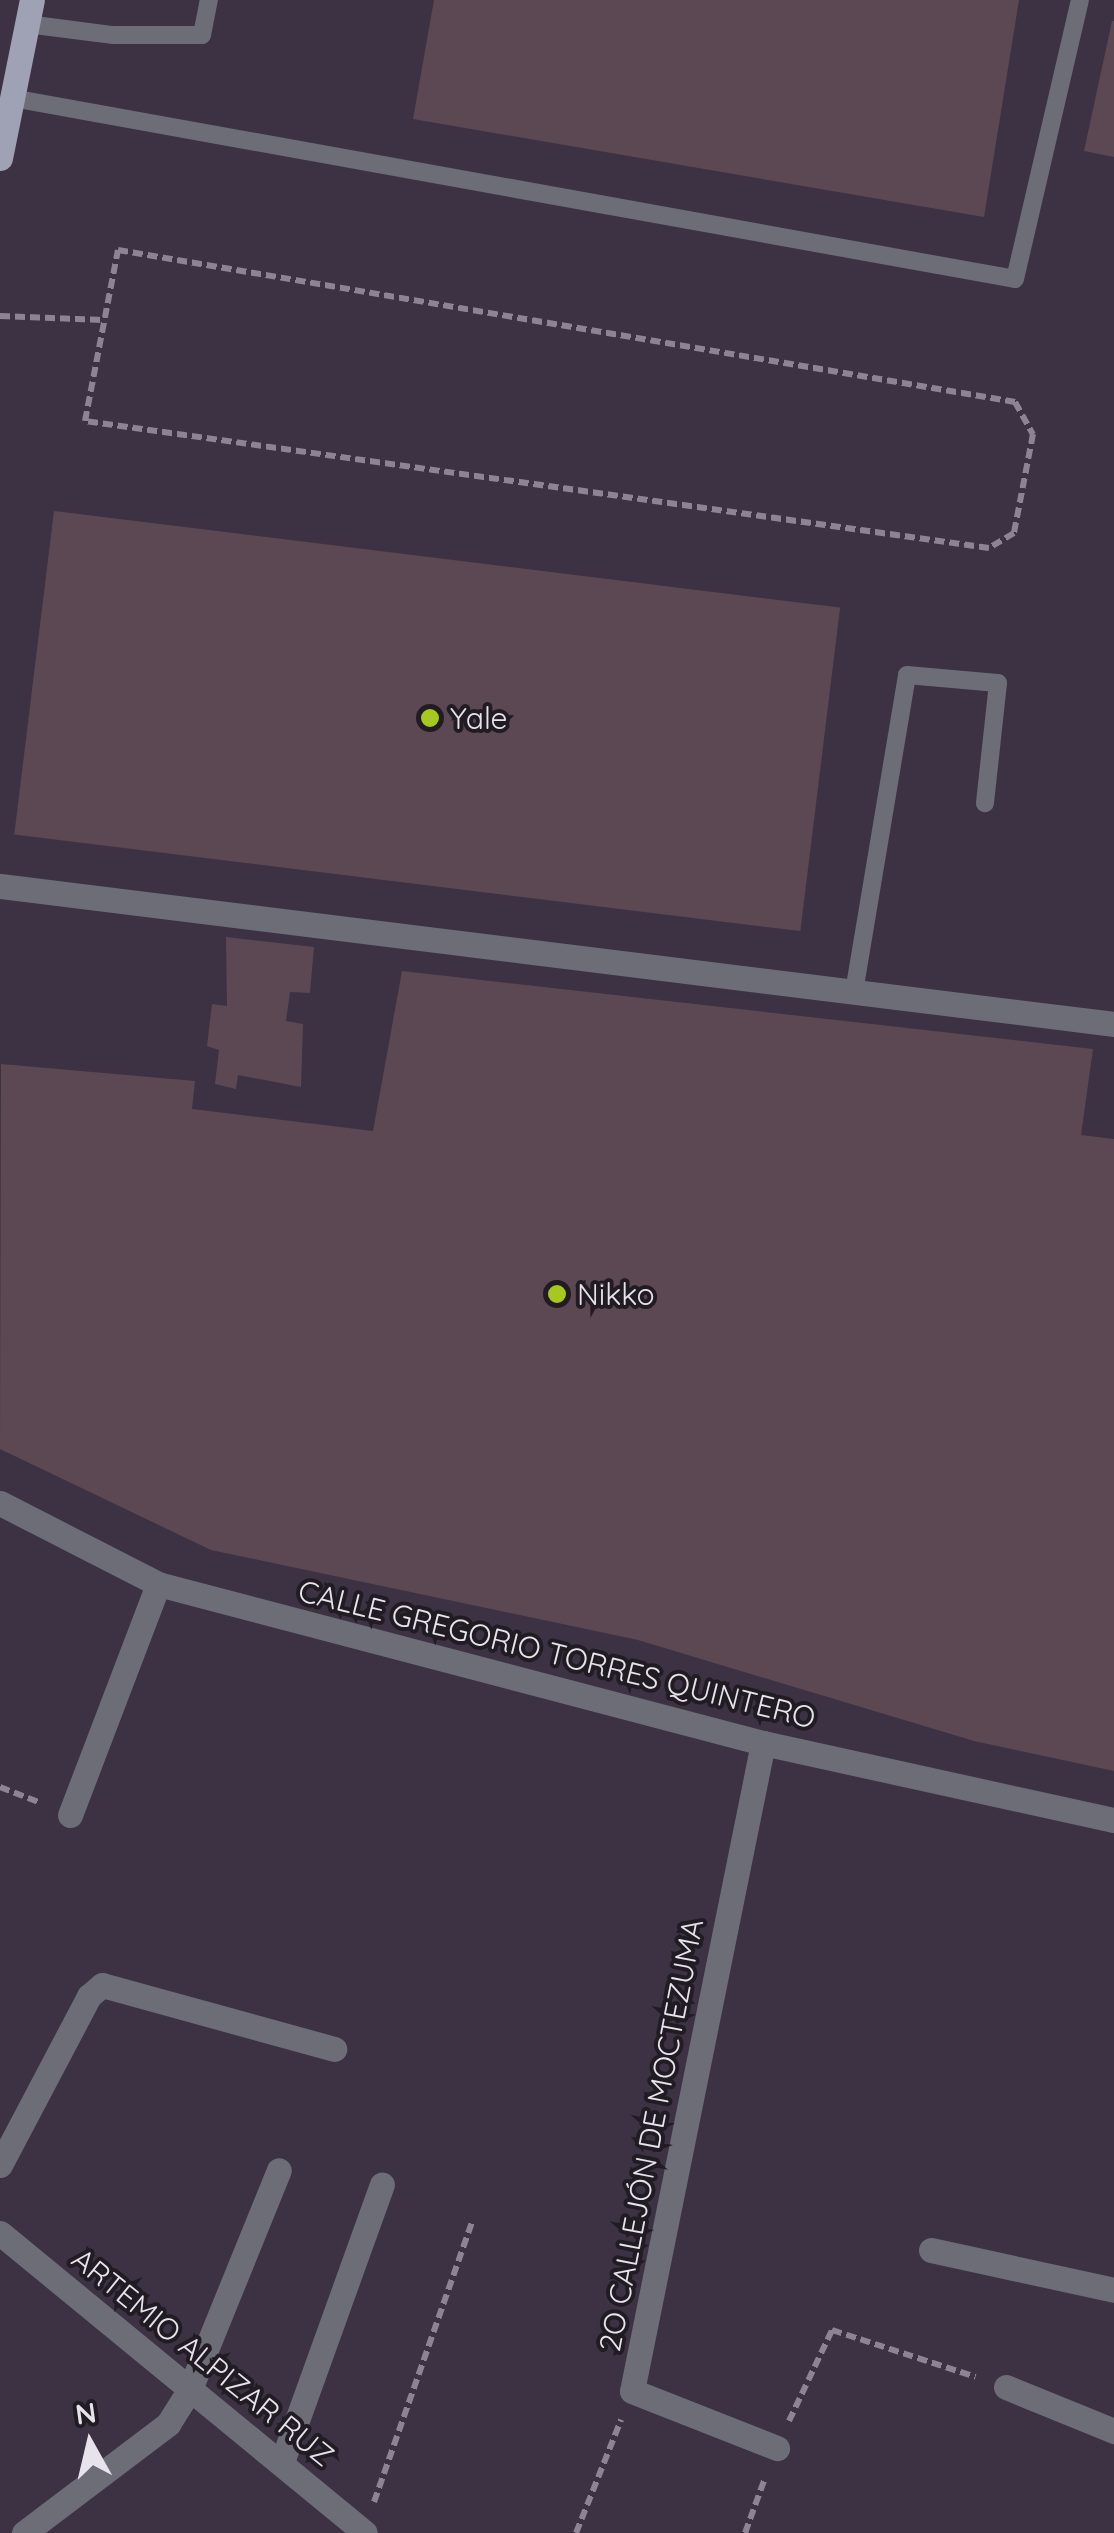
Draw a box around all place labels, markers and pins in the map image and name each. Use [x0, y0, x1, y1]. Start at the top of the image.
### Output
place label: Yale [450, 700, 508, 736]
marker: Yale [419, 707, 441, 729]
place label: Nikko [577, 1276, 655, 1312]
marker: Nikko [546, 1283, 568, 1305]

